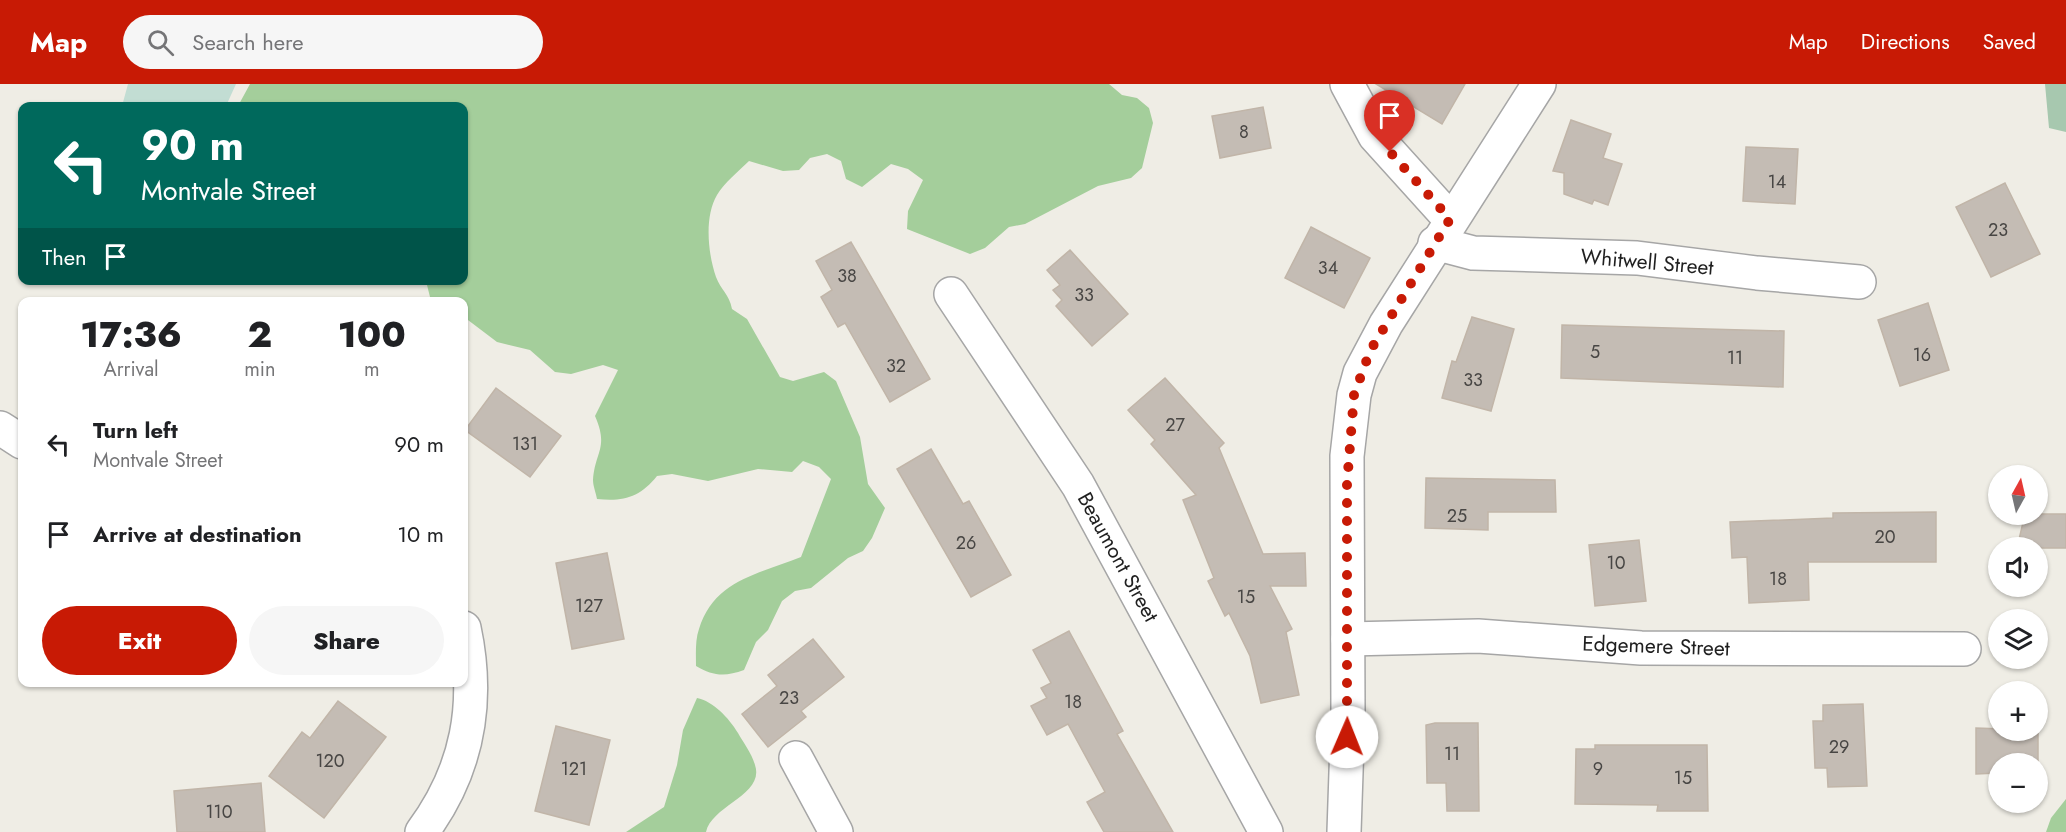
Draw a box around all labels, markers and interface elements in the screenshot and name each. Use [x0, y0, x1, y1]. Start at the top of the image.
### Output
search box [123, 15, 543, 69]
text: Map [30, 22, 87, 63]
icon: search [144, 26, 177, 59]
text: Search here [192, 26, 304, 58]
text: Map [1789, 27, 1828, 57]
text: Directions [1861, 27, 1950, 57]
text: Saved [1983, 27, 2036, 57]
pin [1364, 90, 1415, 152]
icon: arrive [1373, 99, 1406, 132]
text: 90 m [141, 115, 244, 176]
house number: 8 [1239, 119, 1249, 145]
icon: left [42, 126, 120, 204]
house number: 14 [1768, 169, 1786, 195]
text: Montvale Street [141, 171, 316, 210]
house number: 23 [1988, 217, 2008, 243]
icon: arrive [99, 240, 132, 273]
text: Then [42, 241, 87, 273]
street label: Whitwell Street [1579, 241, 1715, 283]
house number: 34 [1318, 255, 1338, 281]
house number: 38 [837, 263, 857, 289]
house number: 33 [1074, 282, 1094, 308]
text: 17:36 [80, 308, 182, 360]
text: 2 [248, 308, 272, 360]
text: 100 [338, 308, 406, 360]
house number: 5 [1590, 339, 1600, 365]
house number: 16 [1913, 342, 1931, 368]
house number: 11 [1727, 345, 1743, 371]
house number: 32 [886, 353, 906, 379]
text: Arrival [103, 355, 159, 384]
text: min [244, 355, 275, 384]
text: m [364, 355, 380, 384]
house number: 33 [1463, 367, 1483, 393]
house number: 27 [1165, 412, 1185, 438]
text: Turn left [93, 414, 178, 446]
icon: left [42, 428, 75, 461]
text: 90 m [394, 428, 444, 460]
house number: 131 [512, 431, 538, 457]
text: Montvale Street [93, 446, 222, 475]
north arrow [1988, 465, 2048, 525]
map controls [1988, 465, 2048, 813]
street label: Beaumont Street [1070, 487, 1166, 627]
house number: 25 [1447, 503, 1467, 529]
icon: arrive [42, 518, 75, 551]
text: Arrive at destination [93, 518, 302, 550]
text: 10 m [397, 518, 444, 550]
house number: 20 [1874, 524, 1896, 550]
house number: 26 [956, 530, 976, 556]
button: sound [1988, 537, 2048, 597]
house number: 10 [1607, 550, 1626, 576]
house number: 18 [1769, 566, 1787, 592]
house number: 15 [1237, 584, 1255, 610]
house number: 127 [575, 593, 603, 619]
button: Exit [42, 606, 237, 675]
button: Share [249, 606, 444, 675]
button: layers [1988, 609, 2048, 669]
street label: Edgemere Street [1582, 628, 1730, 664]
button: + [1988, 681, 2048, 741]
house number: 23 [779, 685, 799, 711]
house number: 18 [1064, 689, 1082, 715]
position arrow [1315, 705, 1379, 769]
house number: 29 [1829, 734, 1849, 760]
house number: 11 [1444, 741, 1460, 767]
house number: 120 [315, 748, 345, 774]
button: − [1988, 753, 2048, 813]
house number: 121 [561, 756, 587, 782]
house number: 9 [1593, 756, 1603, 782]
house number: 15 [1674, 765, 1692, 791]
house number: 110 [206, 799, 233, 825]

